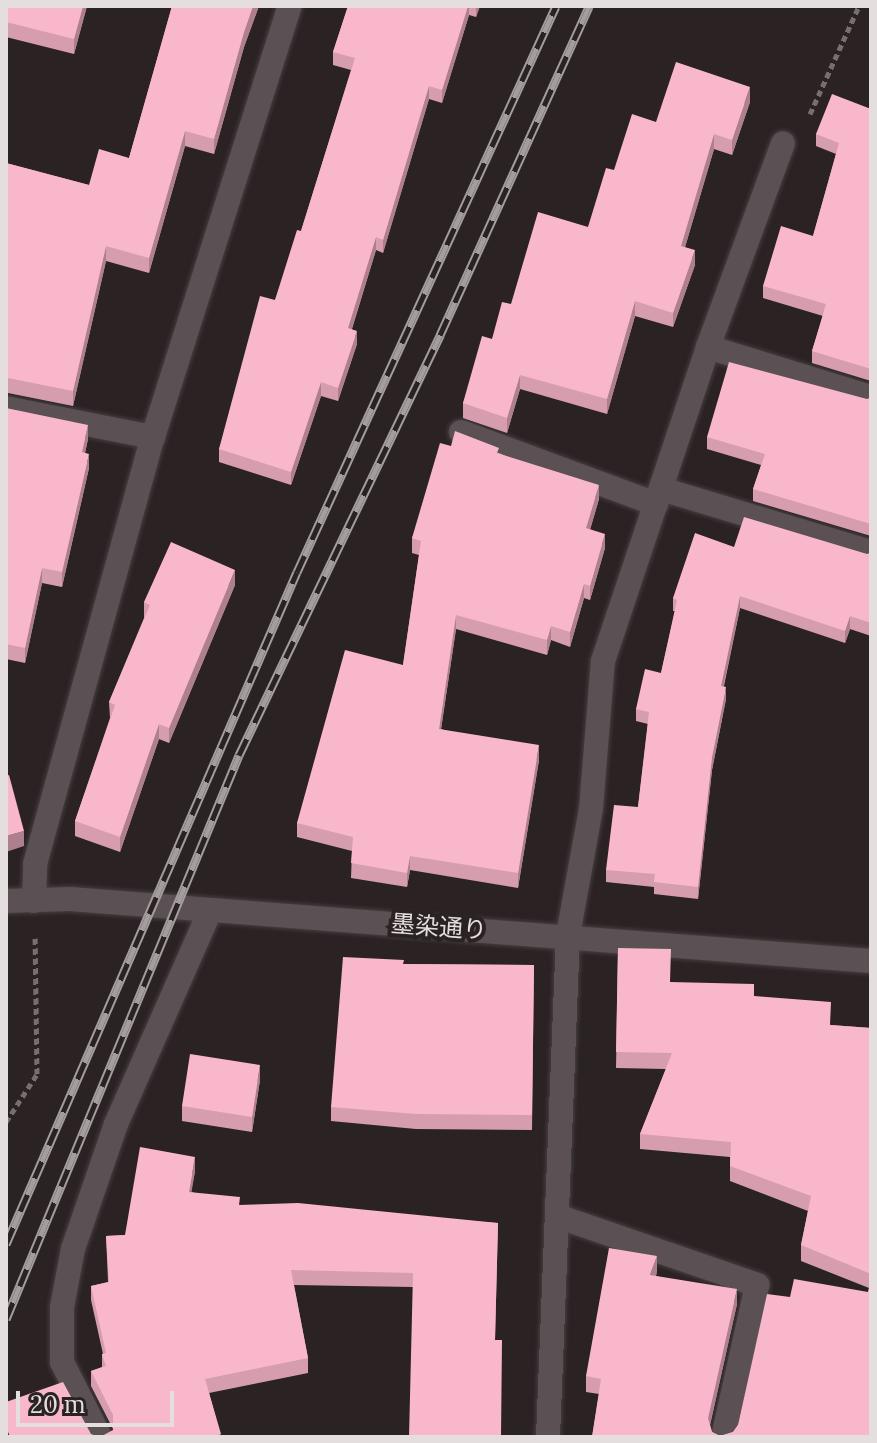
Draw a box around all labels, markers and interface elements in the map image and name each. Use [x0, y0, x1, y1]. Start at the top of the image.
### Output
street label: 墨染通り [390, 909, 488, 945]
scale bar [20, 1375, 178, 1425]
text: 20 m [30, 1389, 86, 1420]

